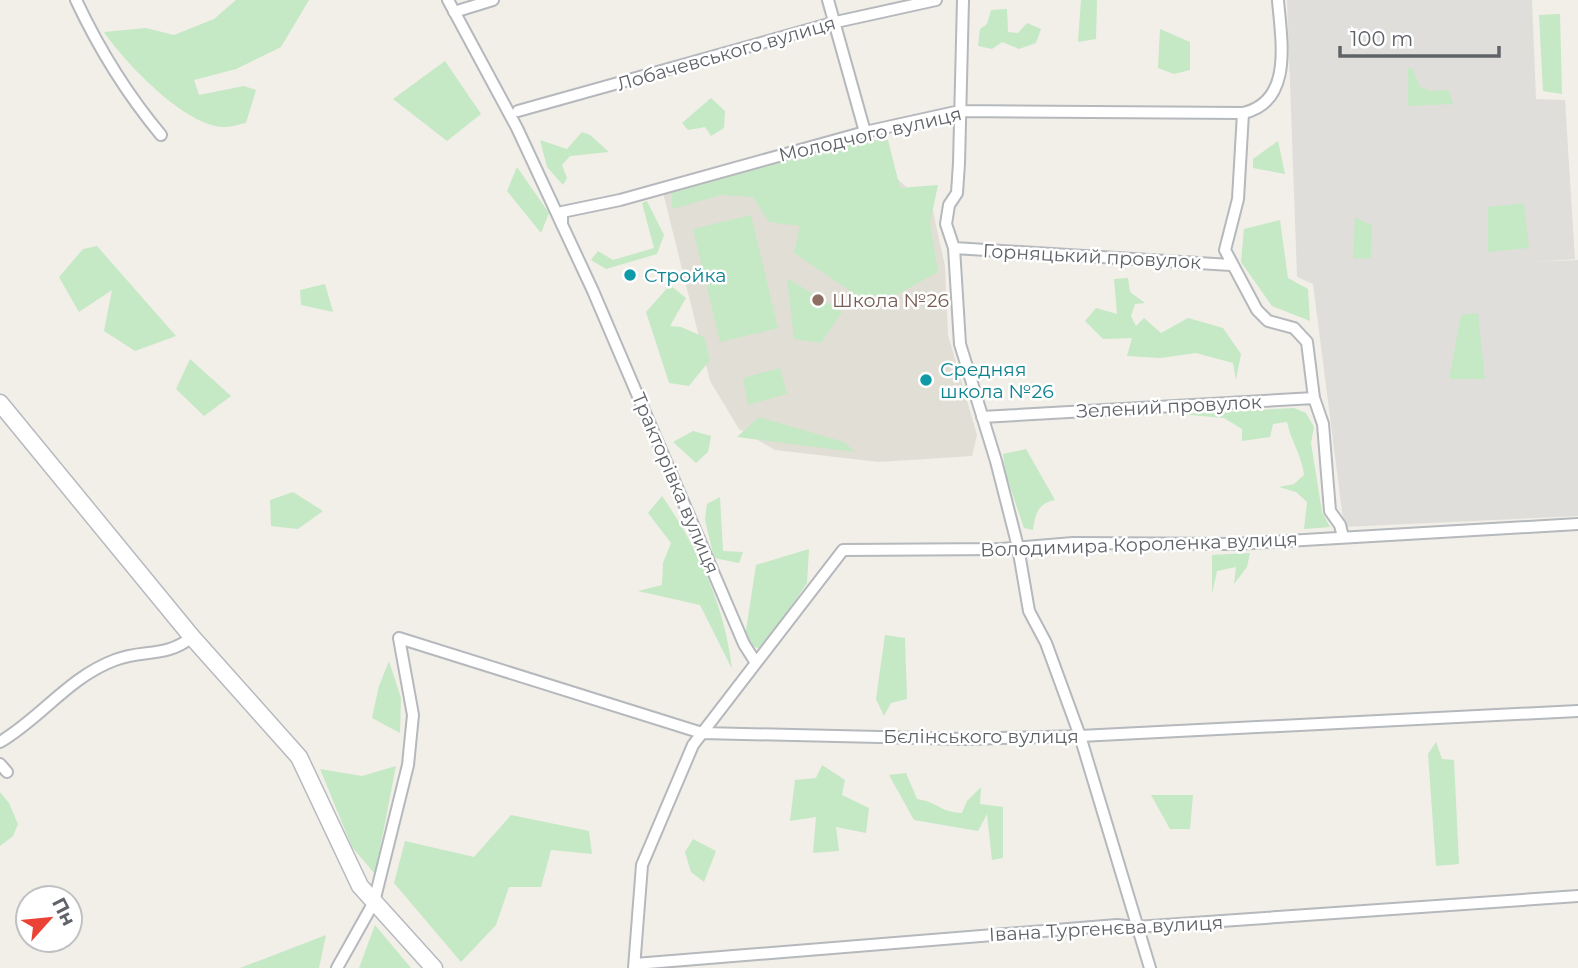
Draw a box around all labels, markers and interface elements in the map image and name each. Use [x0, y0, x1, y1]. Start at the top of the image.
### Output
street label: Лобачевського вулиця [614, 11, 838, 96]
scale bar [1340, 14, 1499, 58]
text: 100 m [1350, 26, 1413, 51]
street label: Молодчого вулиця [776, 102, 964, 167]
street label: Горняцький провулок [982, 239, 1202, 274]
place label: Стройка [644, 264, 726, 287]
marker: Стройка [622, 267, 638, 283]
place label: Школа №26 [832, 289, 949, 312]
marker: Школа №26 [810, 292, 826, 308]
place label: Средняя школа №26 [940, 358, 1054, 403]
marker: Средняя школа №26 [918, 372, 934, 388]
street label: Тракторівка вулиця [627, 389, 724, 577]
street label: Зелений провулок [1076, 390, 1262, 423]
street label: Володимира Короленка вулиця [980, 527, 1298, 562]
street label: Бєлінського вулиця [883, 725, 1079, 748]
north arrow [14, 884, 84, 954]
text: Пн [47, 894, 80, 929]
street label: Івана Тургенєва вулиця [988, 911, 1224, 946]

